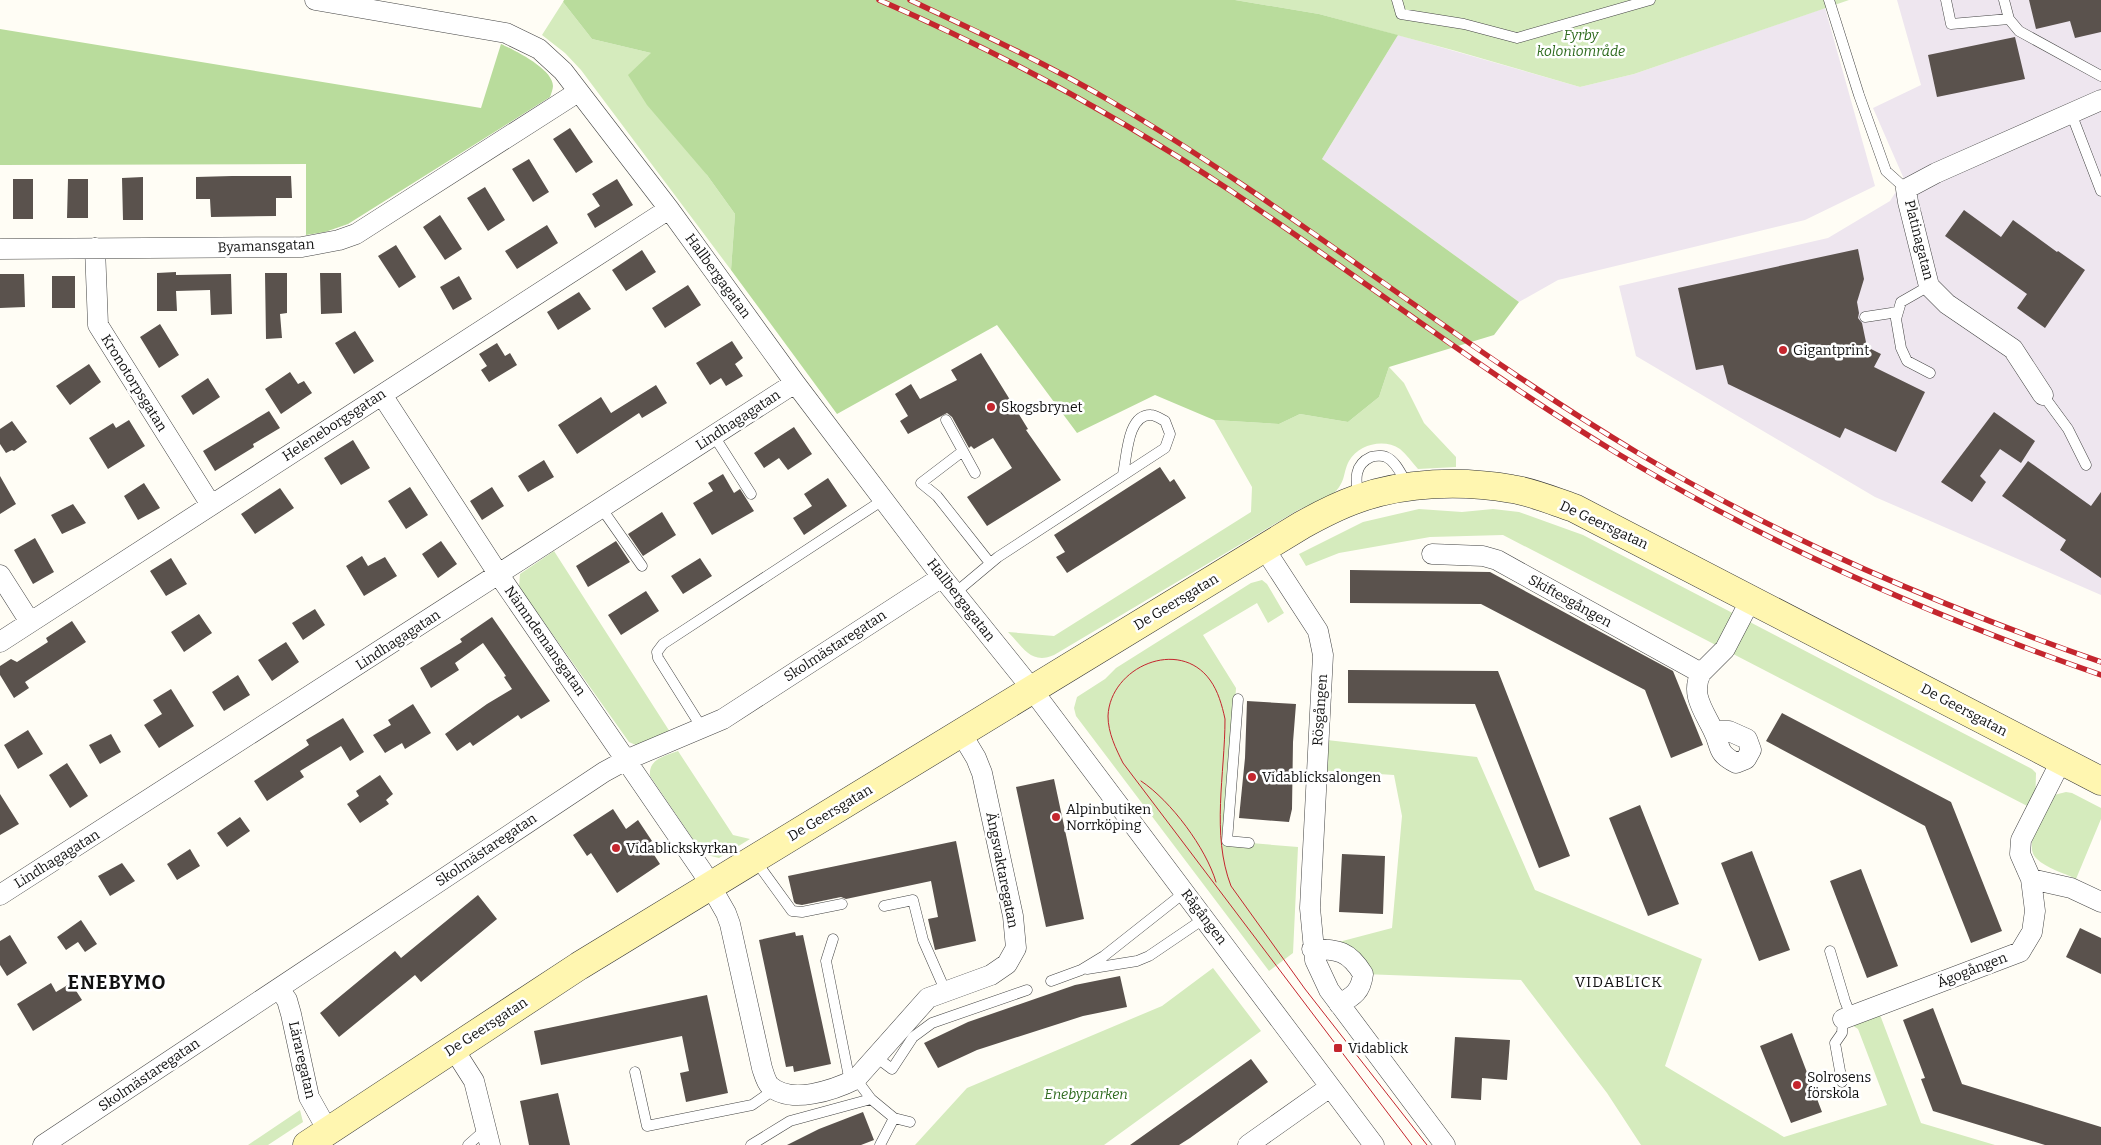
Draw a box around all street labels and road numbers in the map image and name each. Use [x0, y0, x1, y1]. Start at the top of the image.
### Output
street label: Platinagatan [1901, 198, 1937, 282]
street label: Hallbergagatan [682, 230, 754, 322]
street label: Byamansgatan [217, 236, 315, 256]
street label: Kronotorpsgatan [97, 331, 171, 435]
street label: Heleneborgsgatan [279, 385, 389, 465]
street label: Lindhagagatan [693, 386, 784, 454]
street label: De Geersgatan [1557, 497, 1651, 553]
street label: Hallbergagatan [923, 555, 999, 645]
street label: De Geersgatan [1131, 570, 1221, 634]
street label: Skiftesgången [1525, 571, 1615, 631]
street label: Nämndemansgatan [501, 583, 589, 699]
street label: Lindhagagatan [353, 606, 444, 674]
street label: Skolmästaregatan [781, 607, 889, 685]
street label: Rösgången [1309, 673, 1331, 747]
street label: De Geersgatan [1918, 680, 2010, 740]
street label: De Geersgatan [785, 781, 875, 845]
street label: Skolmästaregatan [432, 810, 540, 890]
street label: Ängsvaktaregatan [982, 810, 1022, 930]
street label: Lindhagagatan [11, 826, 103, 892]
street label: Rågången [1178, 886, 1230, 948]
street label: Ägogången [1935, 949, 2010, 991]
street label: De Geersgatan [441, 994, 531, 1060]
street label: Läraregatan [285, 1020, 319, 1100]
street label: Skolmästaregatan [95, 1035, 203, 1115]

